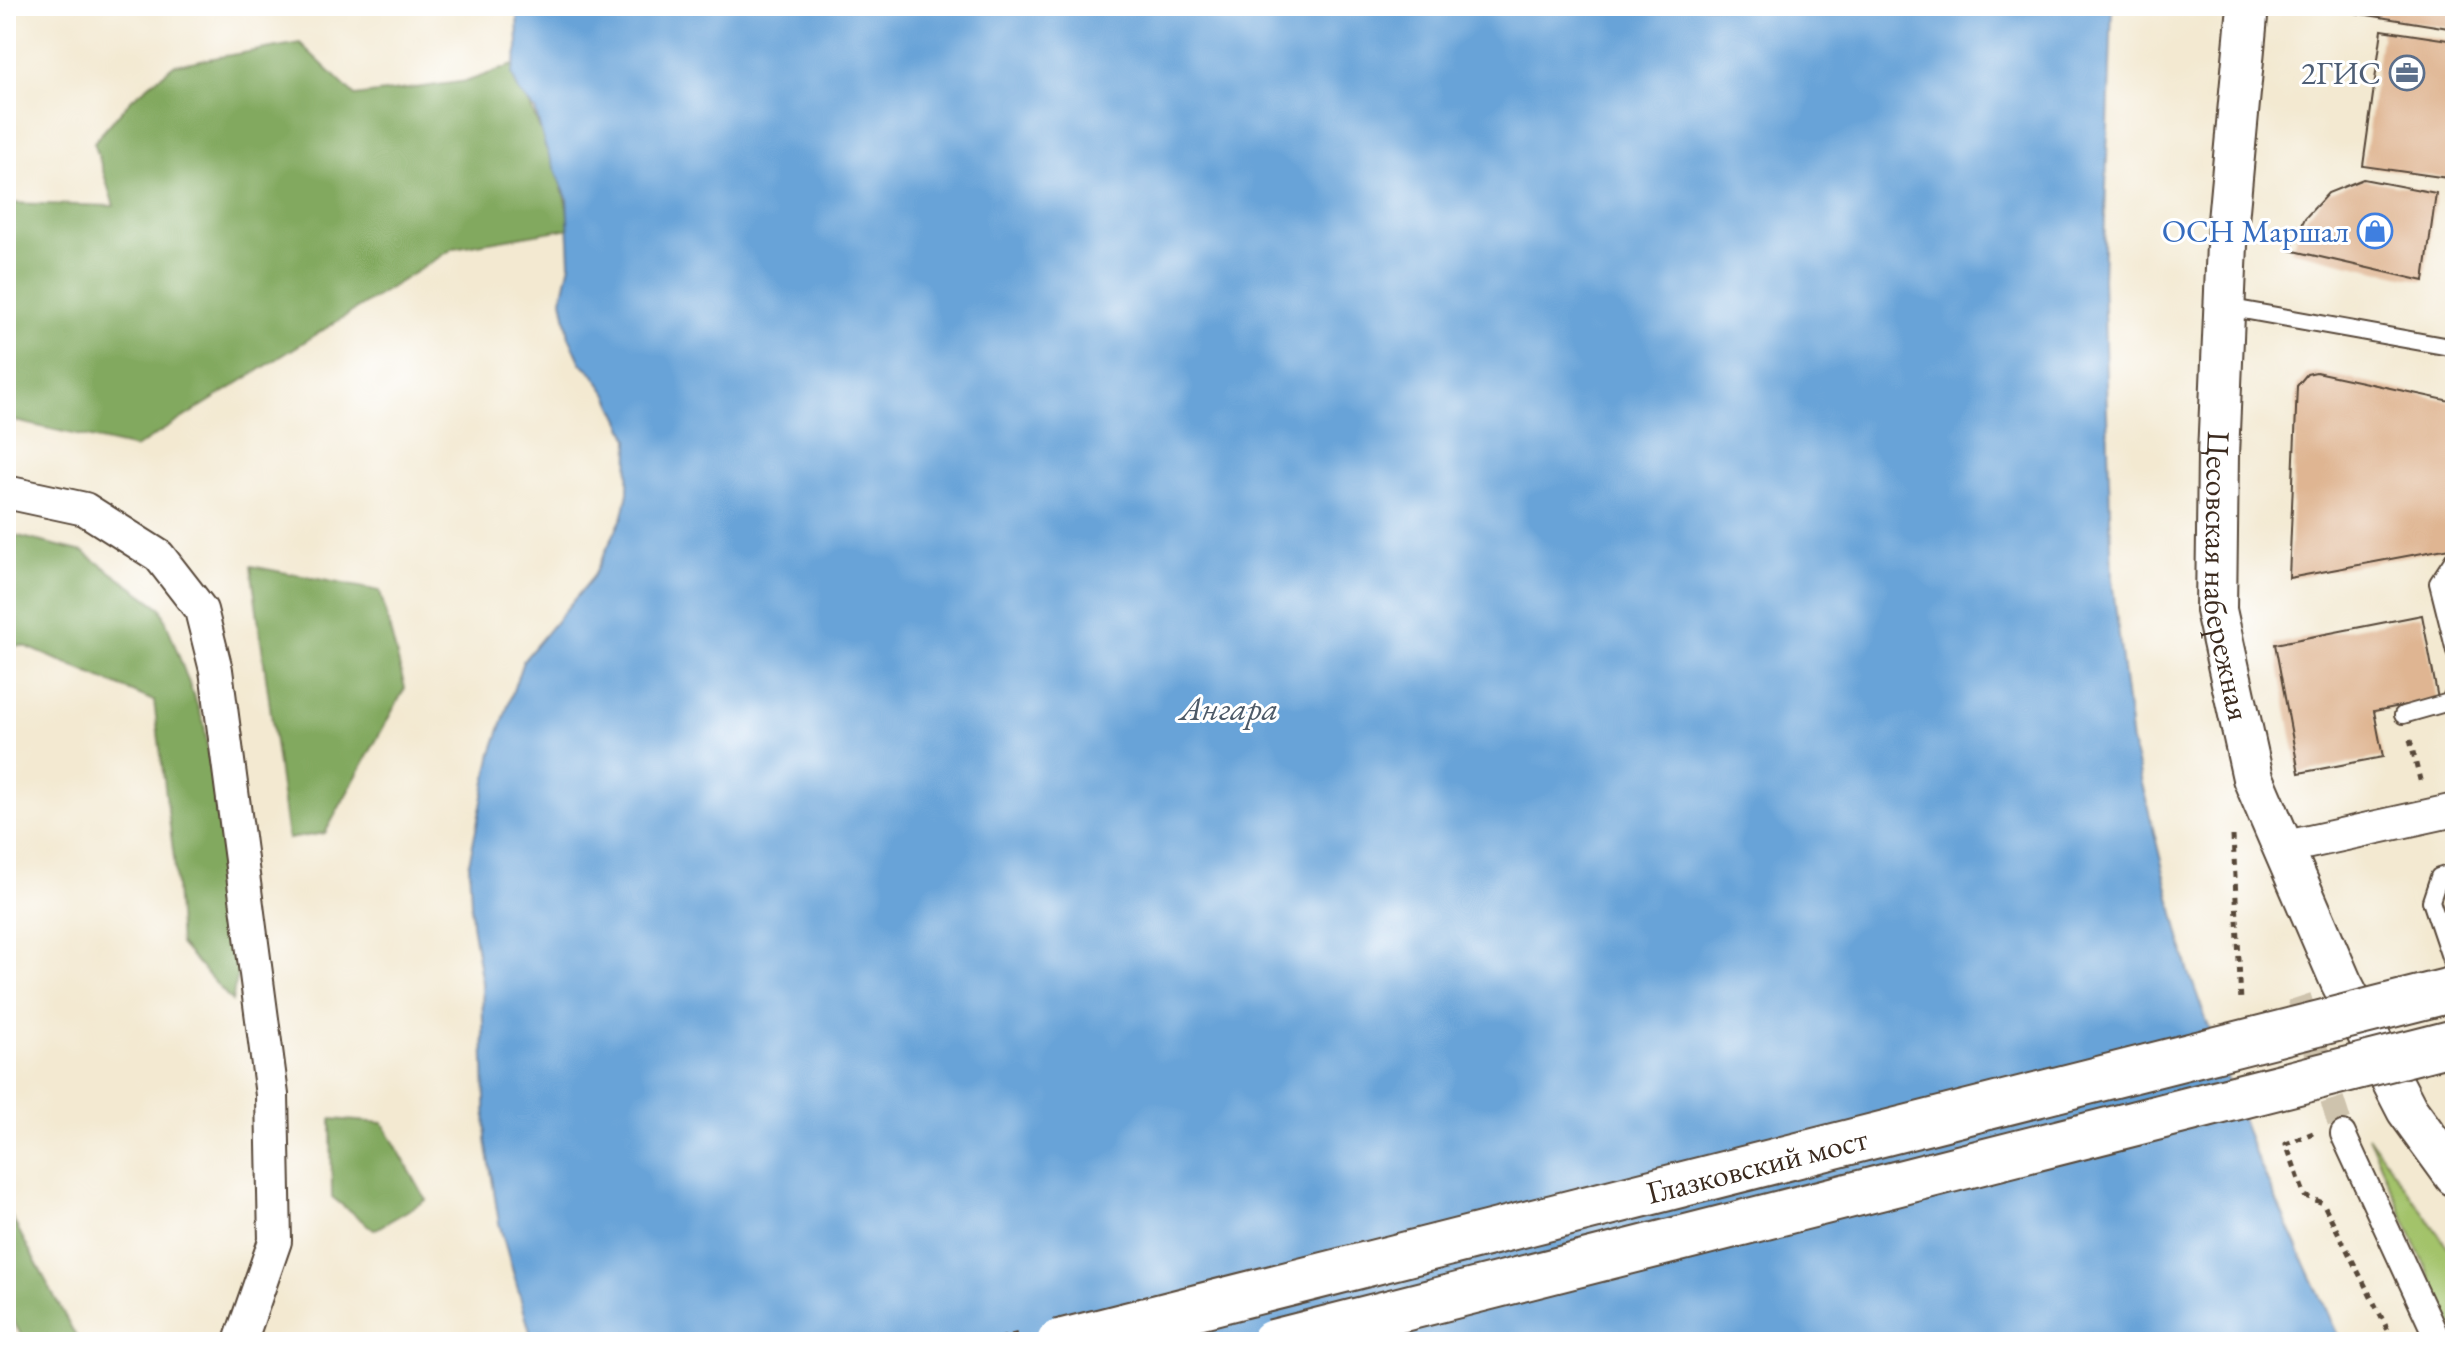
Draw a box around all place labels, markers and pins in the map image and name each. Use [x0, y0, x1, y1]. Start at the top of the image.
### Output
place label: 2ГИС [2301, 52, 2381, 94]
office icon: 2ГИС [2388, 54, 2426, 92]
place label: ОСН Маршал [2162, 210, 2349, 252]
shop icon: ОСН Маршал [2356, 212, 2394, 250]

